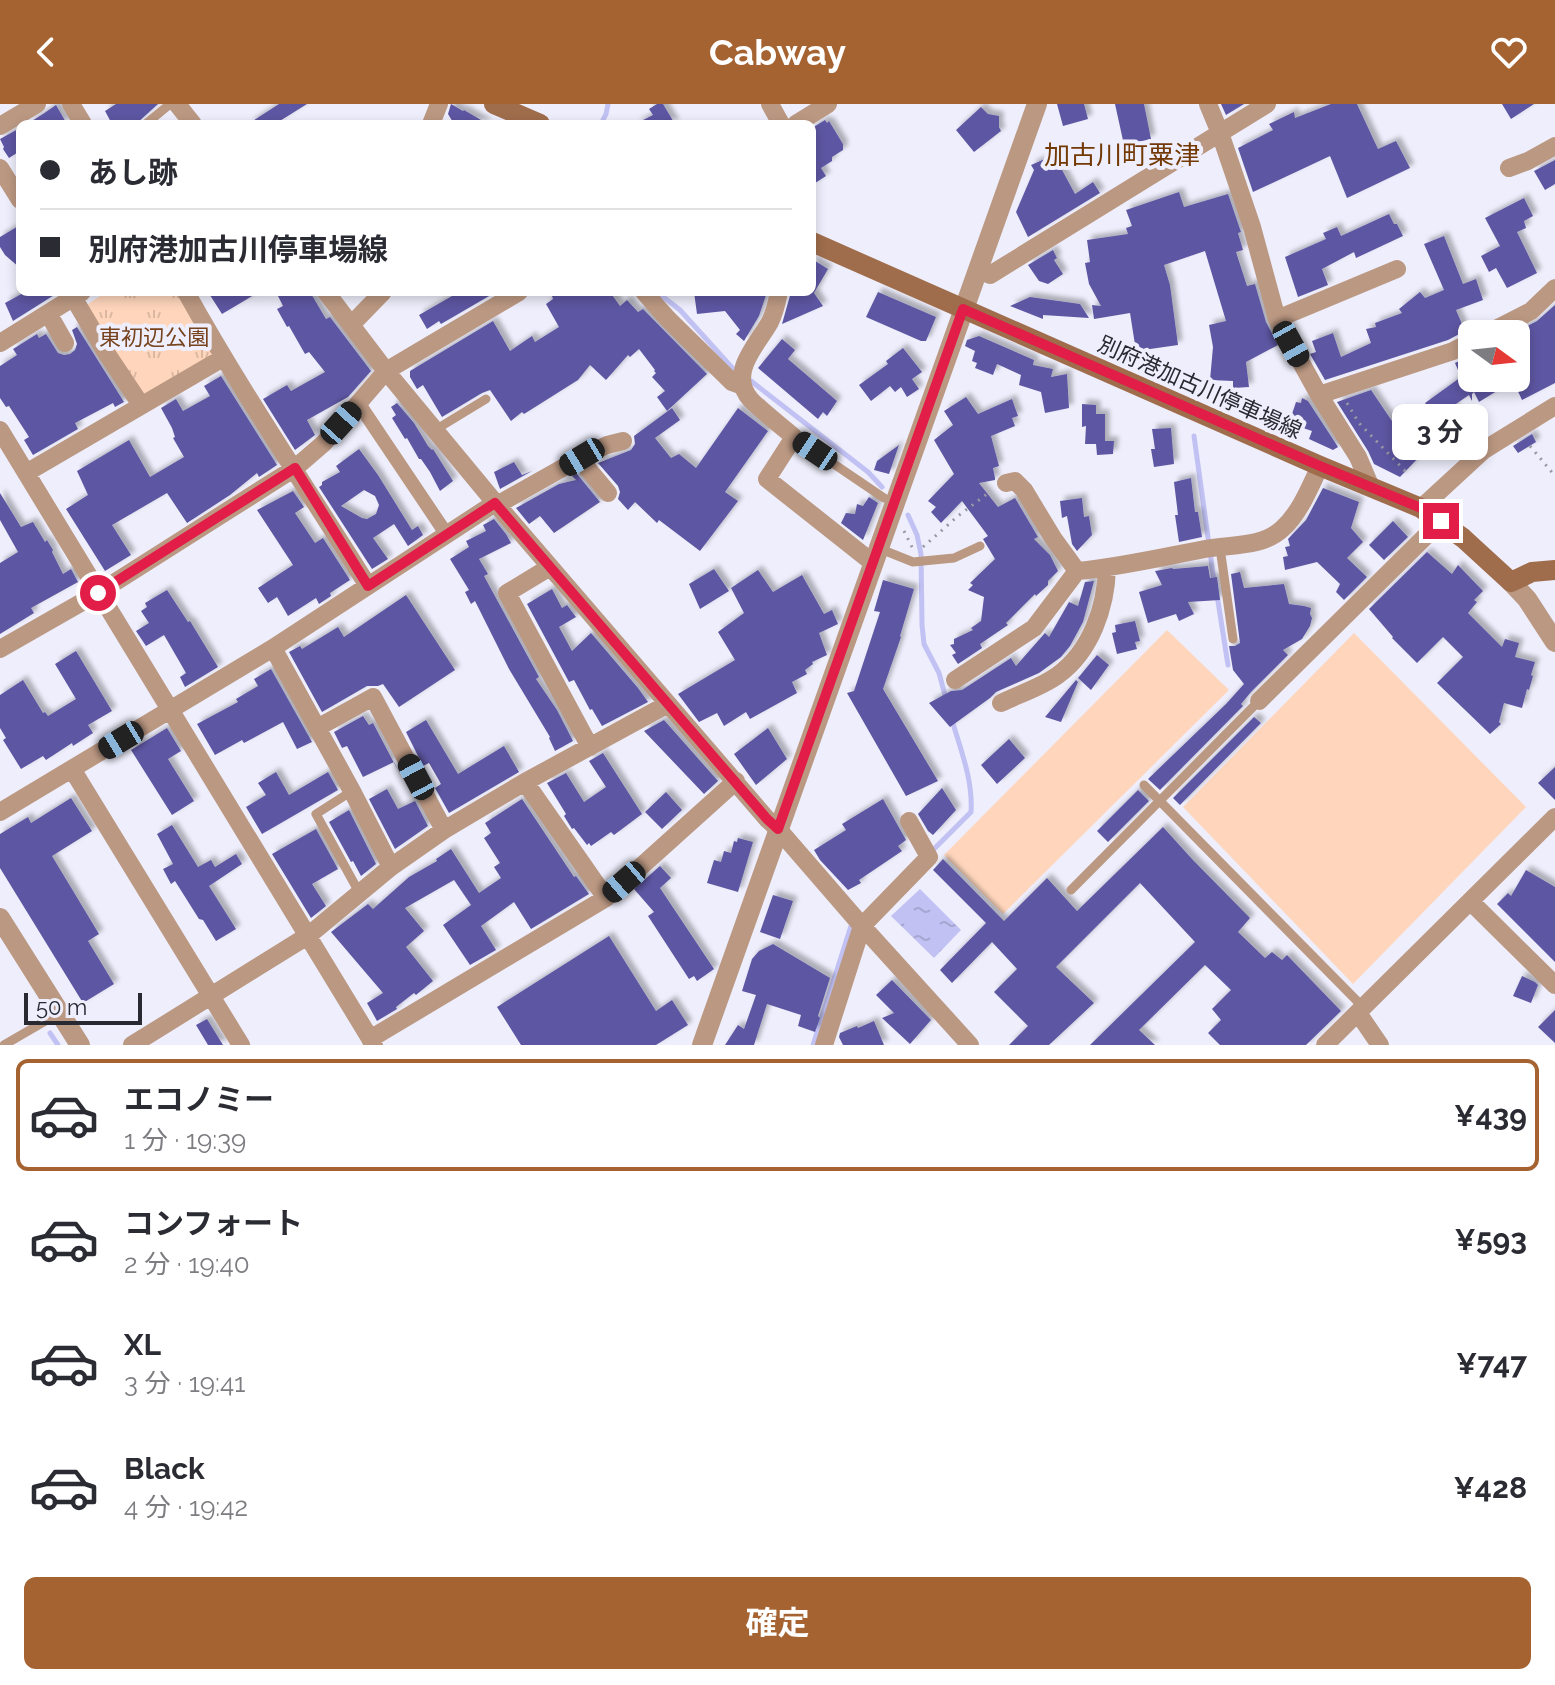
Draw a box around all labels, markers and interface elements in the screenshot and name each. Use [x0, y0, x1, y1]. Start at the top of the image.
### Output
icon: back [24, 30, 68, 74]
icon: heart [1487, 30, 1531, 74]
text: Cabway [709, 31, 846, 73]
district label: 加古川町粟津 [1044, 140, 1200, 170]
text: あし跡 [88, 155, 178, 190]
text: 別府港加古川停車場線 [88, 232, 388, 267]
car [1269, 317, 1313, 371]
north arrow [1458, 320, 1530, 392]
map controls [1458, 320, 1530, 392]
park label: 東初辺公園 [99, 324, 209, 350]
street label: 別府港加古川停車場線 [1094, 330, 1306, 444]
car [316, 397, 366, 449]
callout: 3 分 [1393, 405, 1489, 461]
text: 3 分 [1417, 417, 1463, 447]
car [788, 428, 842, 474]
car [555, 434, 609, 480]
route end [1423, 503, 1459, 539]
route start [80, 575, 116, 611]
car [94, 717, 148, 763]
car [394, 750, 438, 804]
car [598, 857, 650, 907]
scale bar [24, 989, 142, 1025]
text: 50 m [36, 994, 87, 1020]
icon: car [28, 1079, 100, 1151]
text: エコノミー [124, 1082, 274, 1117]
text: ¥439 [1454, 1098, 1527, 1133]
text: 1 分 · 19:39 [124, 1125, 246, 1155]
icon: car [28, 1203, 100, 1275]
text: コンフォート [124, 1206, 303, 1241]
text: ¥593 [1455, 1222, 1527, 1257]
text: 2 分 · 19:40 [124, 1249, 250, 1279]
icon: car [28, 1327, 100, 1399]
text: XL [124, 1327, 161, 1362]
text: ¥747 [1456, 1346, 1527, 1381]
text: 3 分 · 19:41 [124, 1368, 245, 1398]
icon: car [28, 1451, 100, 1523]
text: Black [124, 1451, 205, 1486]
text: ¥428 [1453, 1470, 1527, 1505]
text: 4 分 · 19:42 [124, 1492, 248, 1522]
button: 確定 [24, 1577, 1531, 1669]

